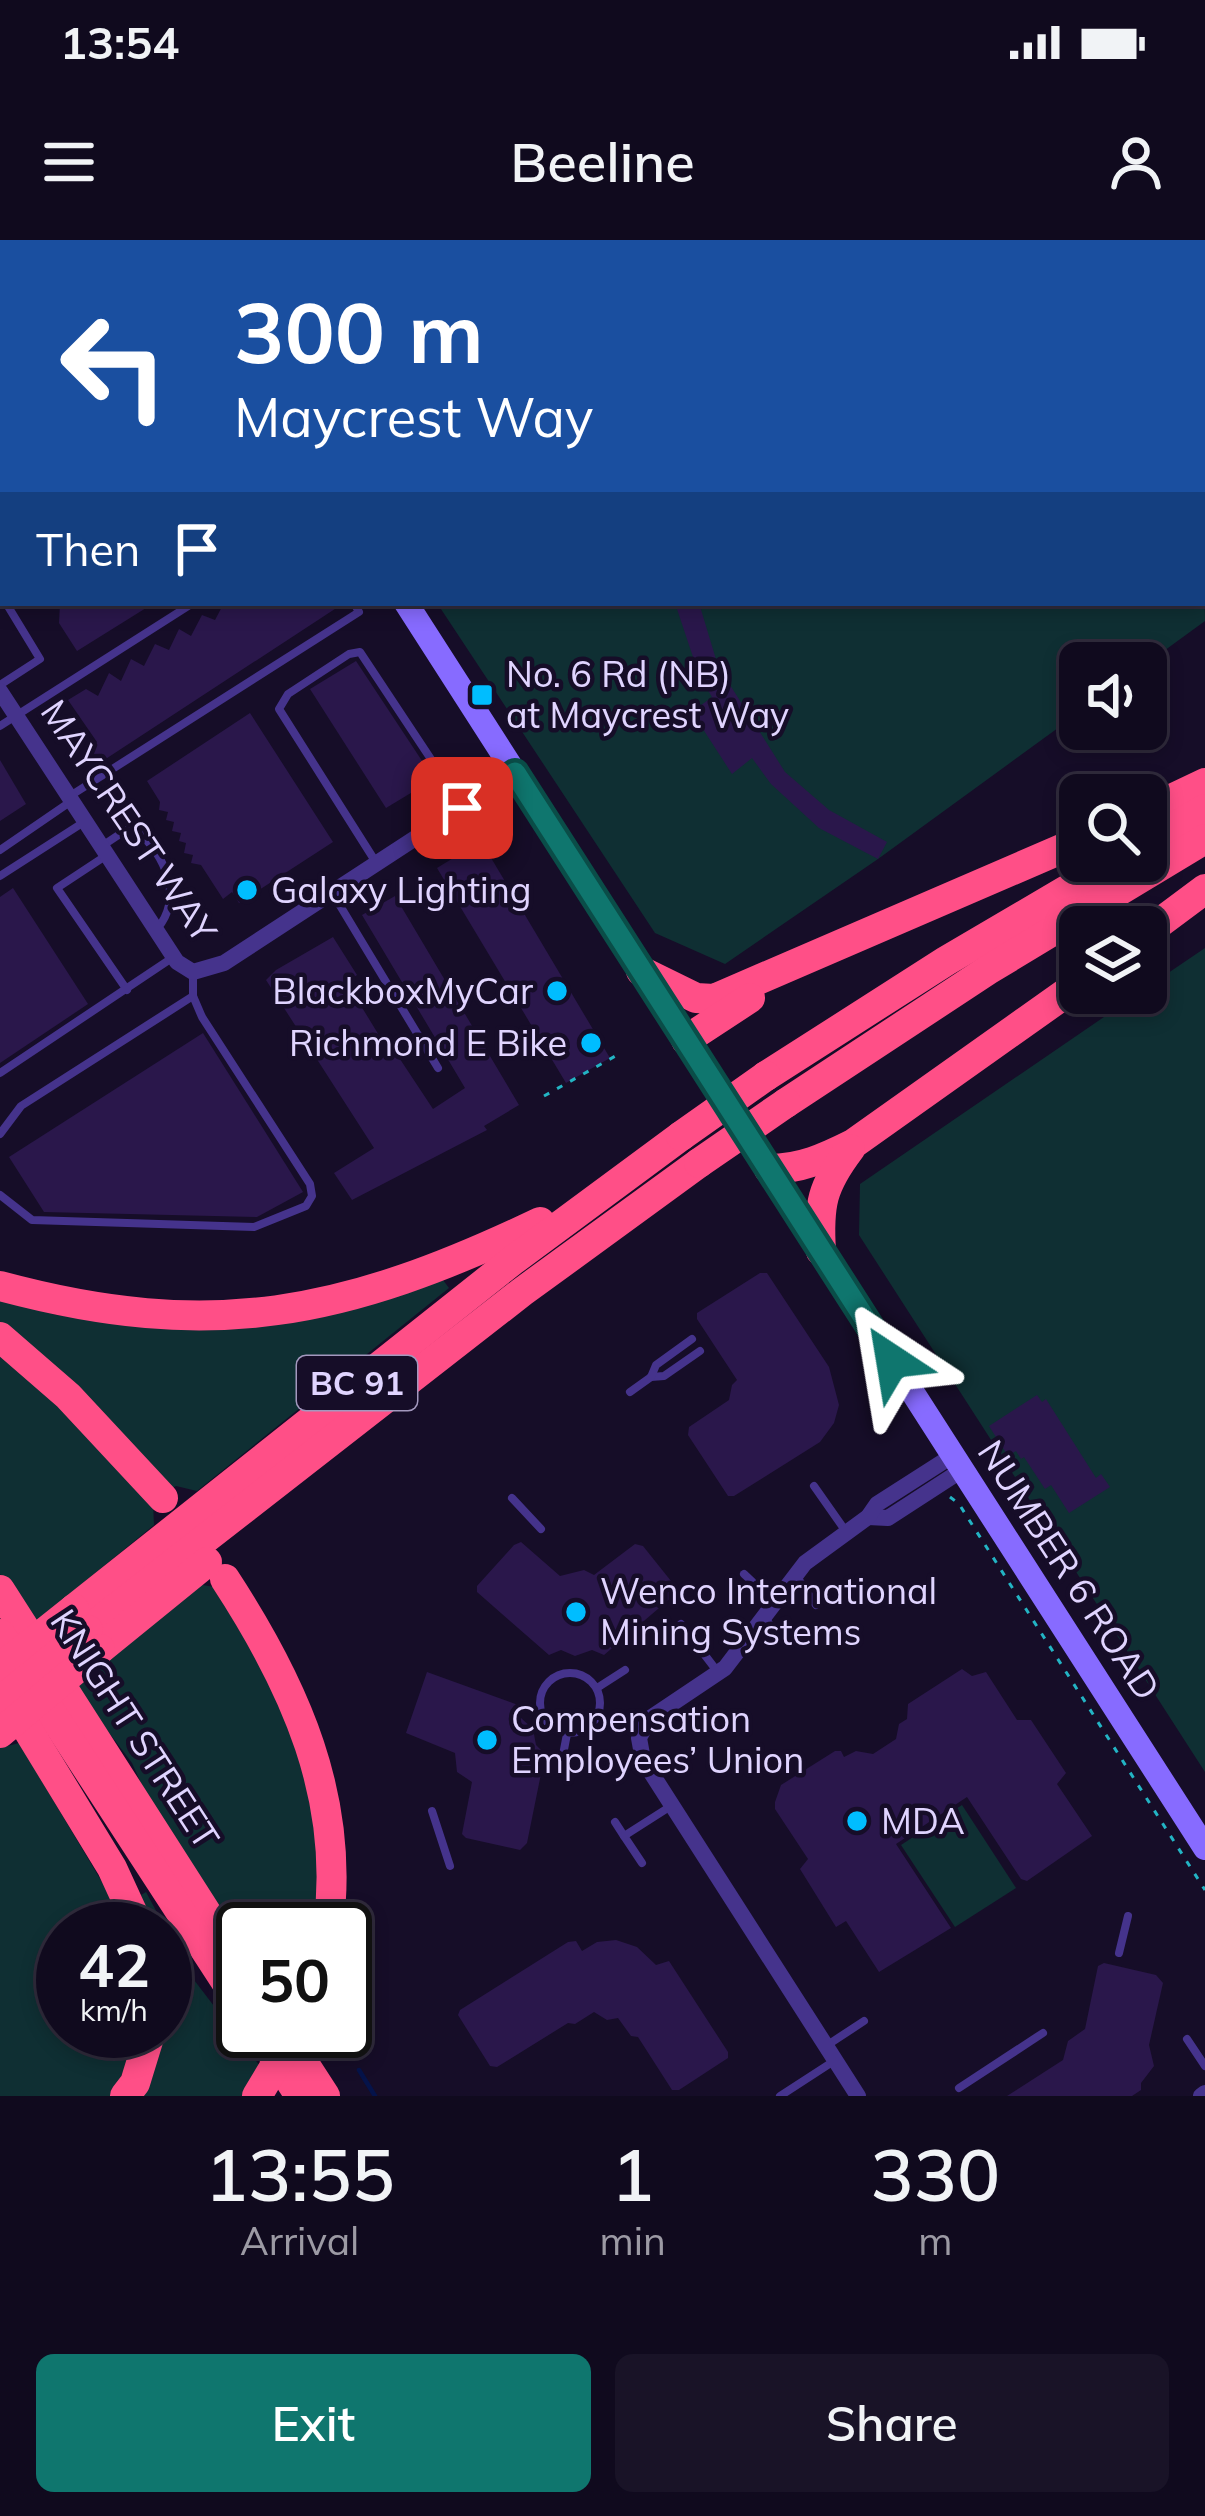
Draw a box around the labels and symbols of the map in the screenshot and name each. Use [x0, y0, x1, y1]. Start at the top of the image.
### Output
place label: No. 6 Rd (NB) at Maycrest Way [506, 651, 789, 737]
marker: No. 6 Rd (NB) at Maycrest Way [469, 682, 495, 708]
street label: MAYCREST WAY [32, 691, 228, 951]
pin [411, 757, 513, 859]
place label: Galaxy Lighting [271, 867, 531, 912]
marker: Galaxy Lighting [234, 877, 260, 903]
place label: BlackboxMyCar [272, 968, 533, 1013]
marker: BlackboxMyCar [544, 978, 570, 1004]
place label: Richmond E Bike [289, 1020, 567, 1065]
marker: Richmond E Bike [578, 1030, 604, 1056]
position arrow [829, 1298, 955, 1424]
road number: BC 91 [297, 1356, 417, 1410]
street label: NUMBER 6 ROAD [969, 1431, 1170, 1708]
place label: Wenco International Mining Systems [600, 1568, 937, 1654]
marker: Wenco International Mining Systems [563, 1599, 589, 1625]
street label: KNIGHT STREET [41, 1601, 230, 1857]
place label: Compensation Employees’ Union [511, 1696, 804, 1782]
marker: Compensation Employees’ Union [474, 1727, 500, 1753]
place label: MDA [881, 1798, 965, 1843]
marker: MDA [844, 1808, 870, 1834]
speed limit sign: 50 [216, 1902, 372, 2058]

